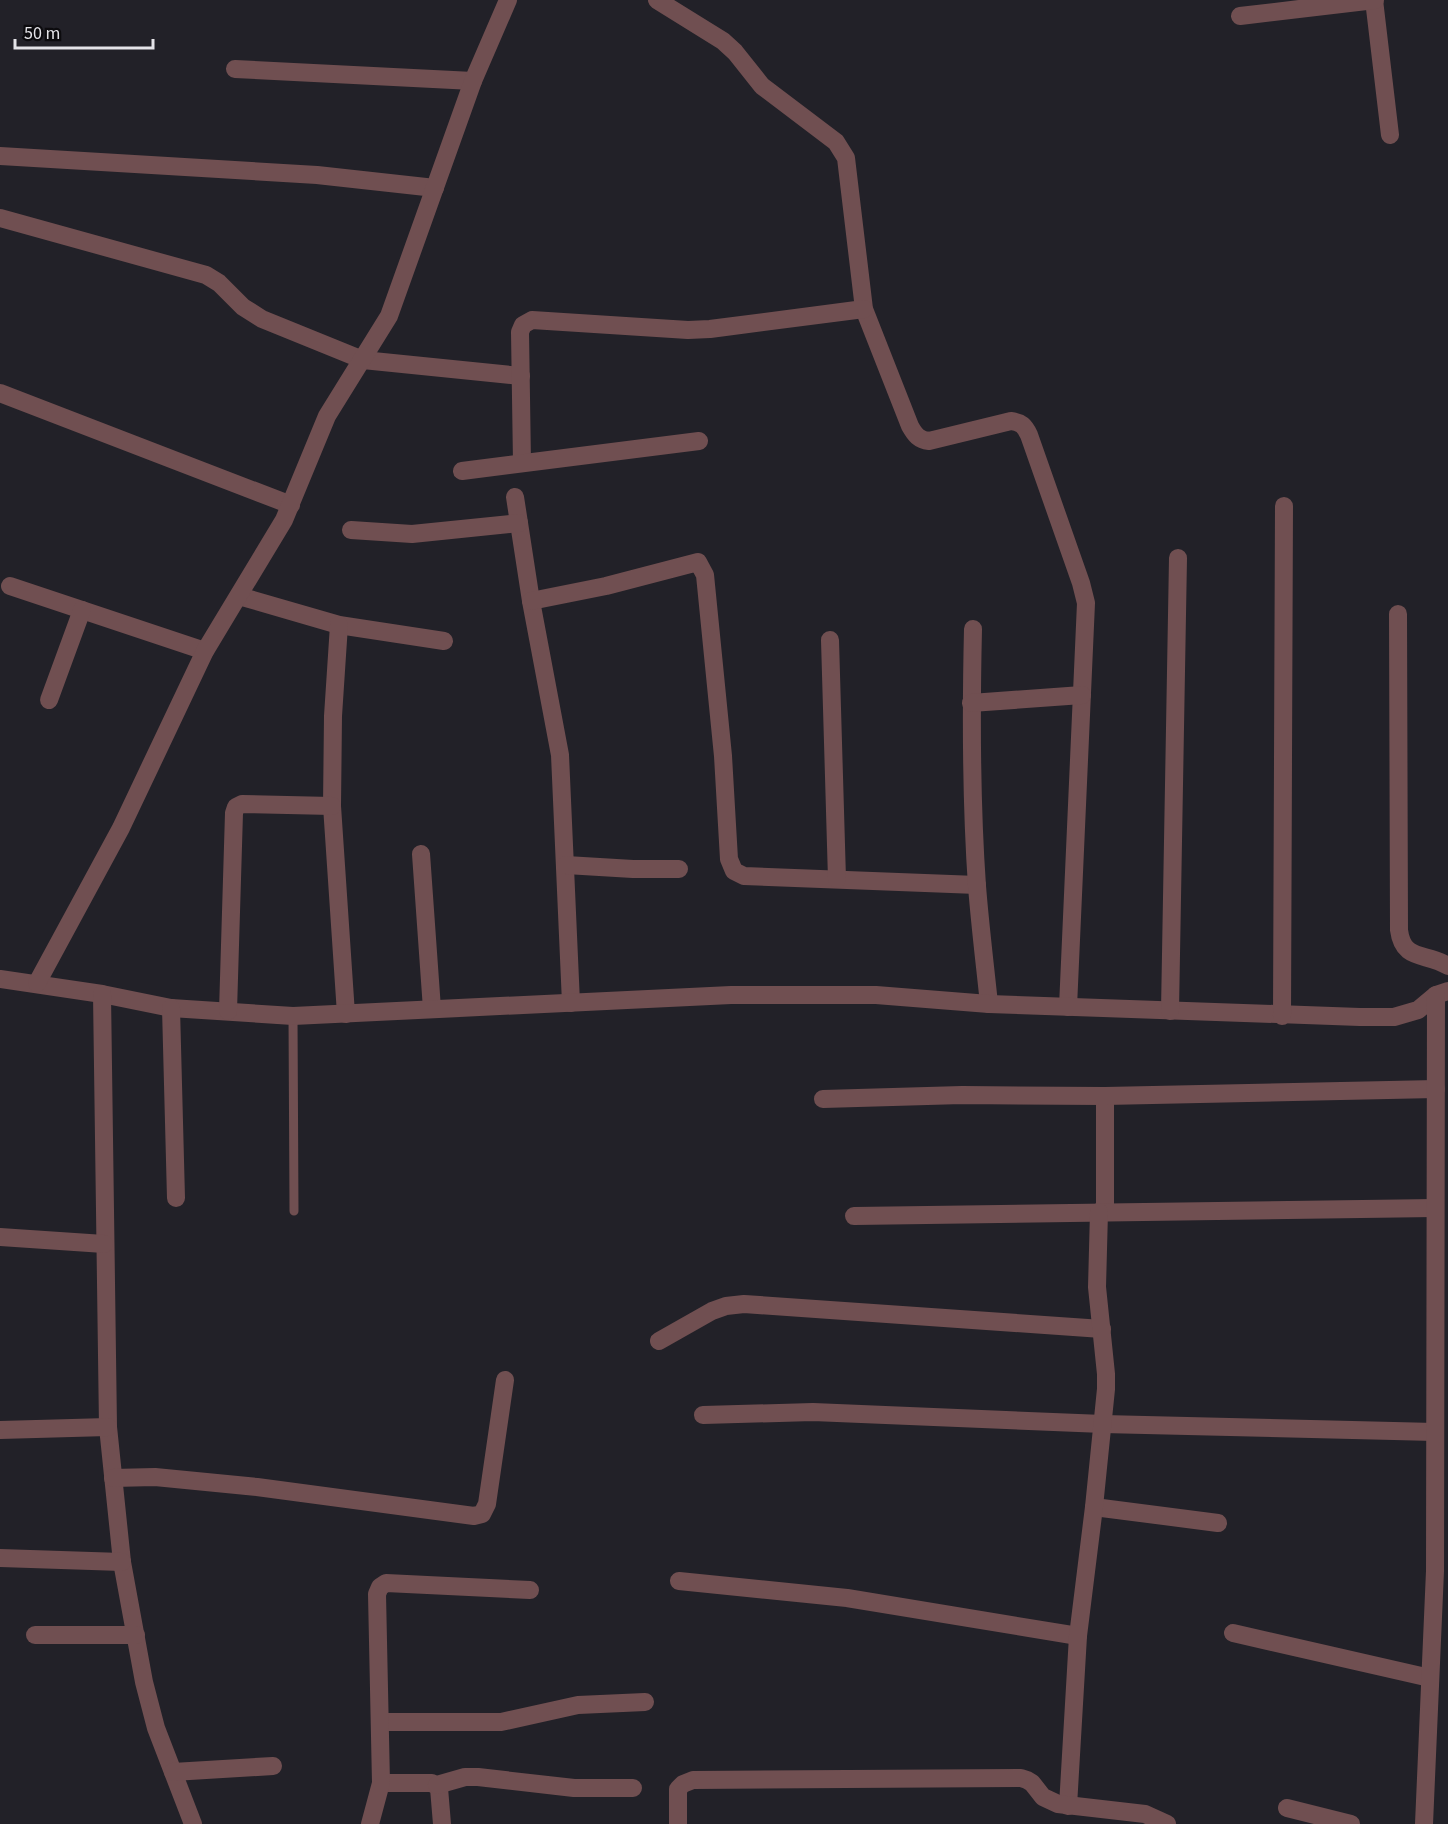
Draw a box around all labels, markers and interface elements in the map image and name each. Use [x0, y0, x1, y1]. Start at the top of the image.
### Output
scale bar [15, 12, 153, 50]
text: 50 m [24, 21, 60, 46]

